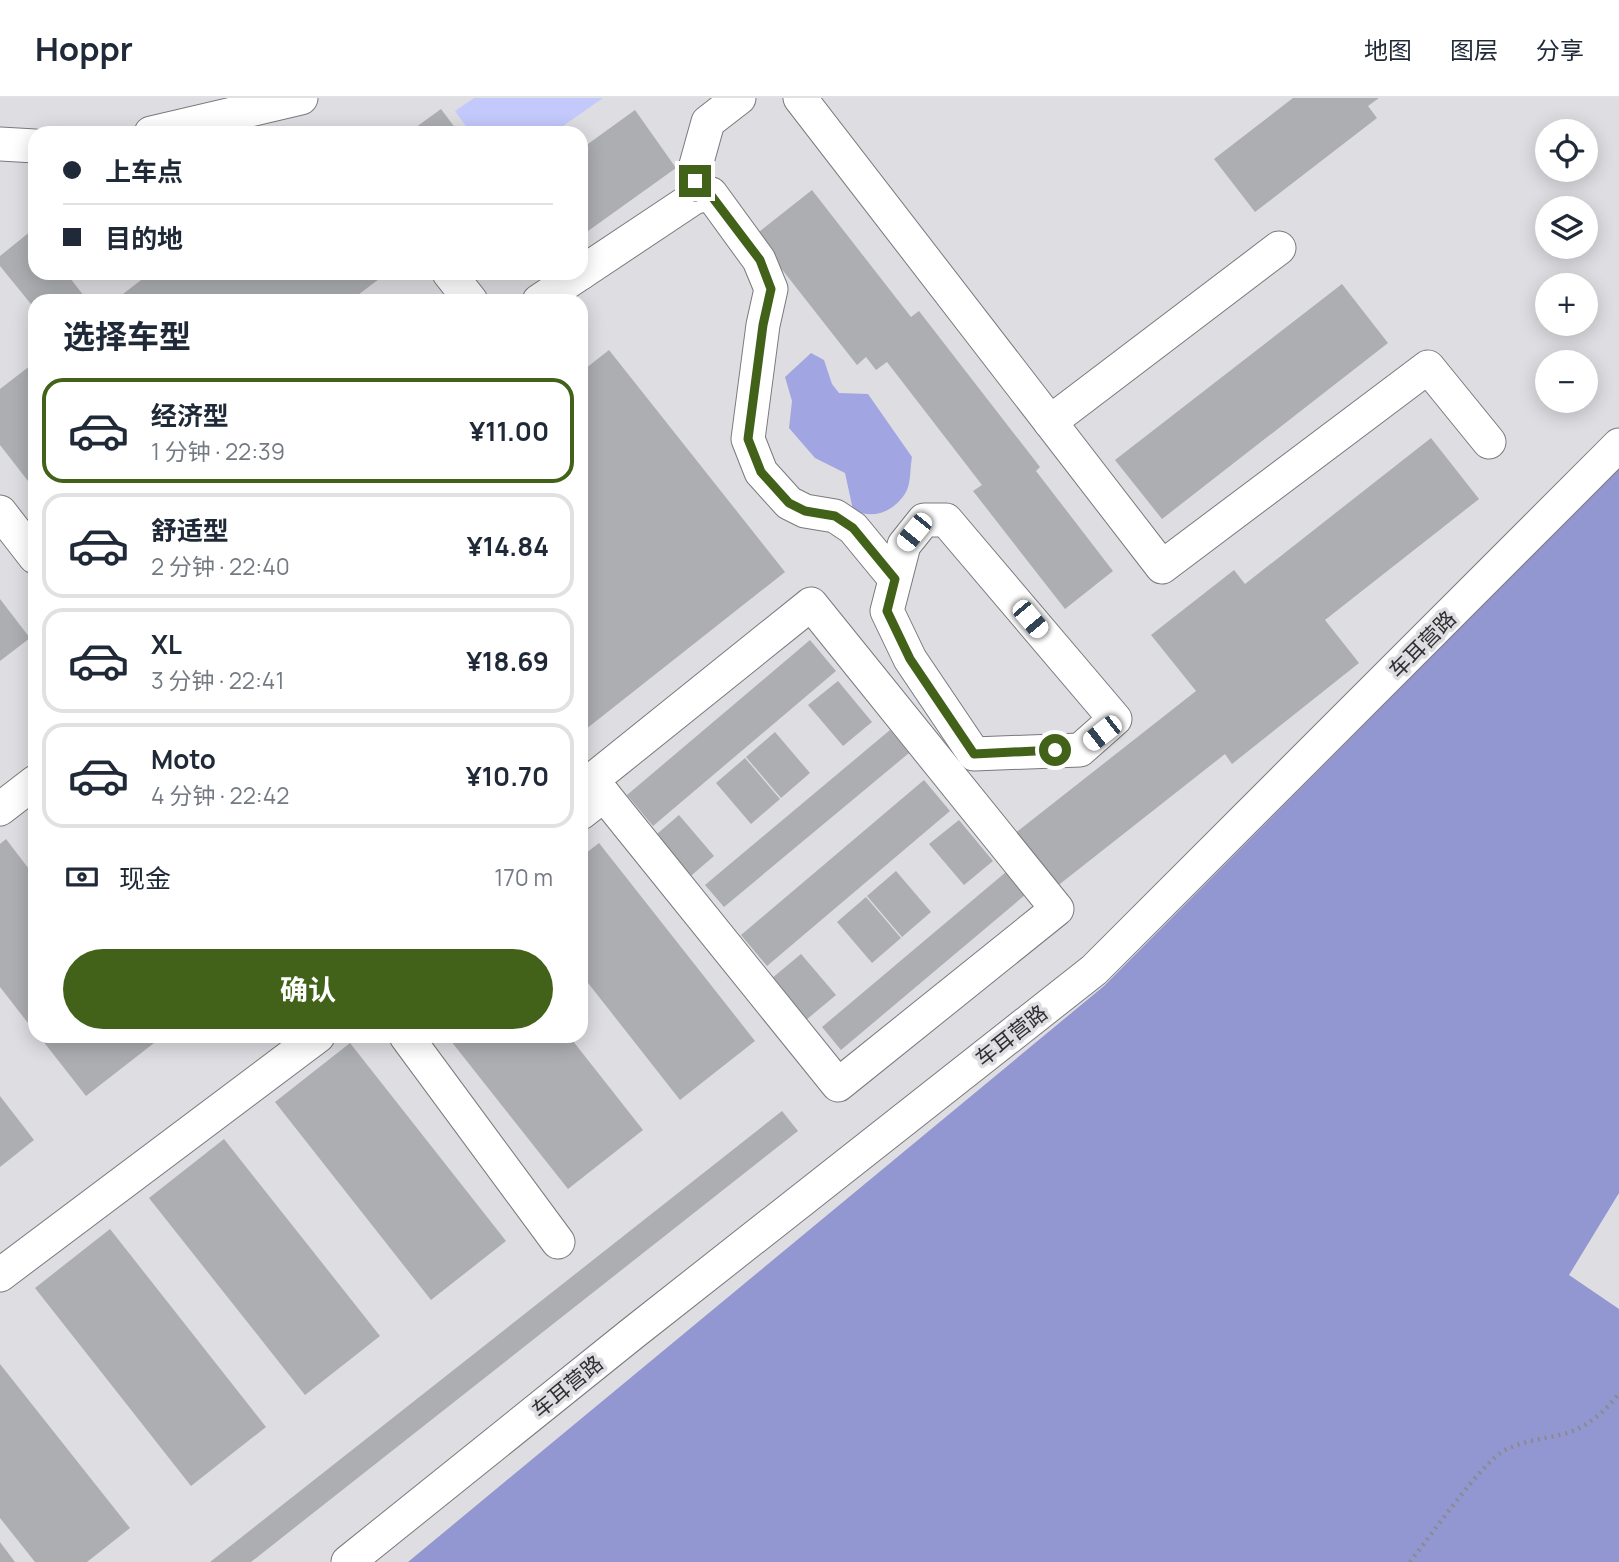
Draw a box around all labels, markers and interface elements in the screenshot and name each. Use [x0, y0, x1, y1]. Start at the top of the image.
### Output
text: Hoppr [35, 26, 133, 71]
text: 地图 [1364, 33, 1412, 66]
text: 图层 [1450, 33, 1498, 66]
text: 分享 [1536, 33, 1584, 66]
map controls [1535, 119, 1598, 413]
button: locate [1535, 119, 1598, 182]
text: 上车点 [105, 153, 183, 189]
route end [679, 165, 711, 197]
button: layers [1535, 196, 1598, 259]
text: 目的地 [105, 220, 183, 256]
button: + [1535, 273, 1598, 336]
text: 选择车型 [63, 314, 191, 358]
button: − [1535, 350, 1598, 413]
text: 经济型 [151, 397, 229, 433]
icon: car [67, 399, 130, 462]
text: ¥11.00 [469, 413, 549, 449]
text: 1 分钟 · 22:39 [151, 435, 285, 467]
car [893, 509, 936, 555]
text: 舒适型 [151, 512, 229, 548]
icon: car [67, 514, 130, 577]
text: ¥14.84 [467, 528, 549, 564]
text: 2 分钟 · 22:40 [151, 550, 290, 582]
car [1009, 596, 1052, 642]
street label: 车耳营路 [1382, 604, 1462, 684]
text: XL [151, 626, 182, 662]
icon: car [67, 629, 130, 692]
text: ¥18.69 [466, 643, 549, 679]
text: 3 分钟 · 22:41 [151, 664, 284, 696]
car [1079, 712, 1126, 754]
route start [1039, 734, 1071, 766]
text: Moto [151, 741, 216, 777]
icon: car [67, 744, 130, 807]
text: ¥10.70 [466, 758, 549, 794]
text: 4 分钟 · 22:42 [151, 779, 289, 811]
icon: cash [63, 858, 101, 896]
text: 现金 [119, 860, 171, 896]
text: 170 m [494, 861, 553, 893]
button: 确认 [63, 949, 553, 1029]
street label: 车耳营路 [969, 998, 1053, 1072]
street label: 车耳营路 [526, 1349, 608, 1423]

